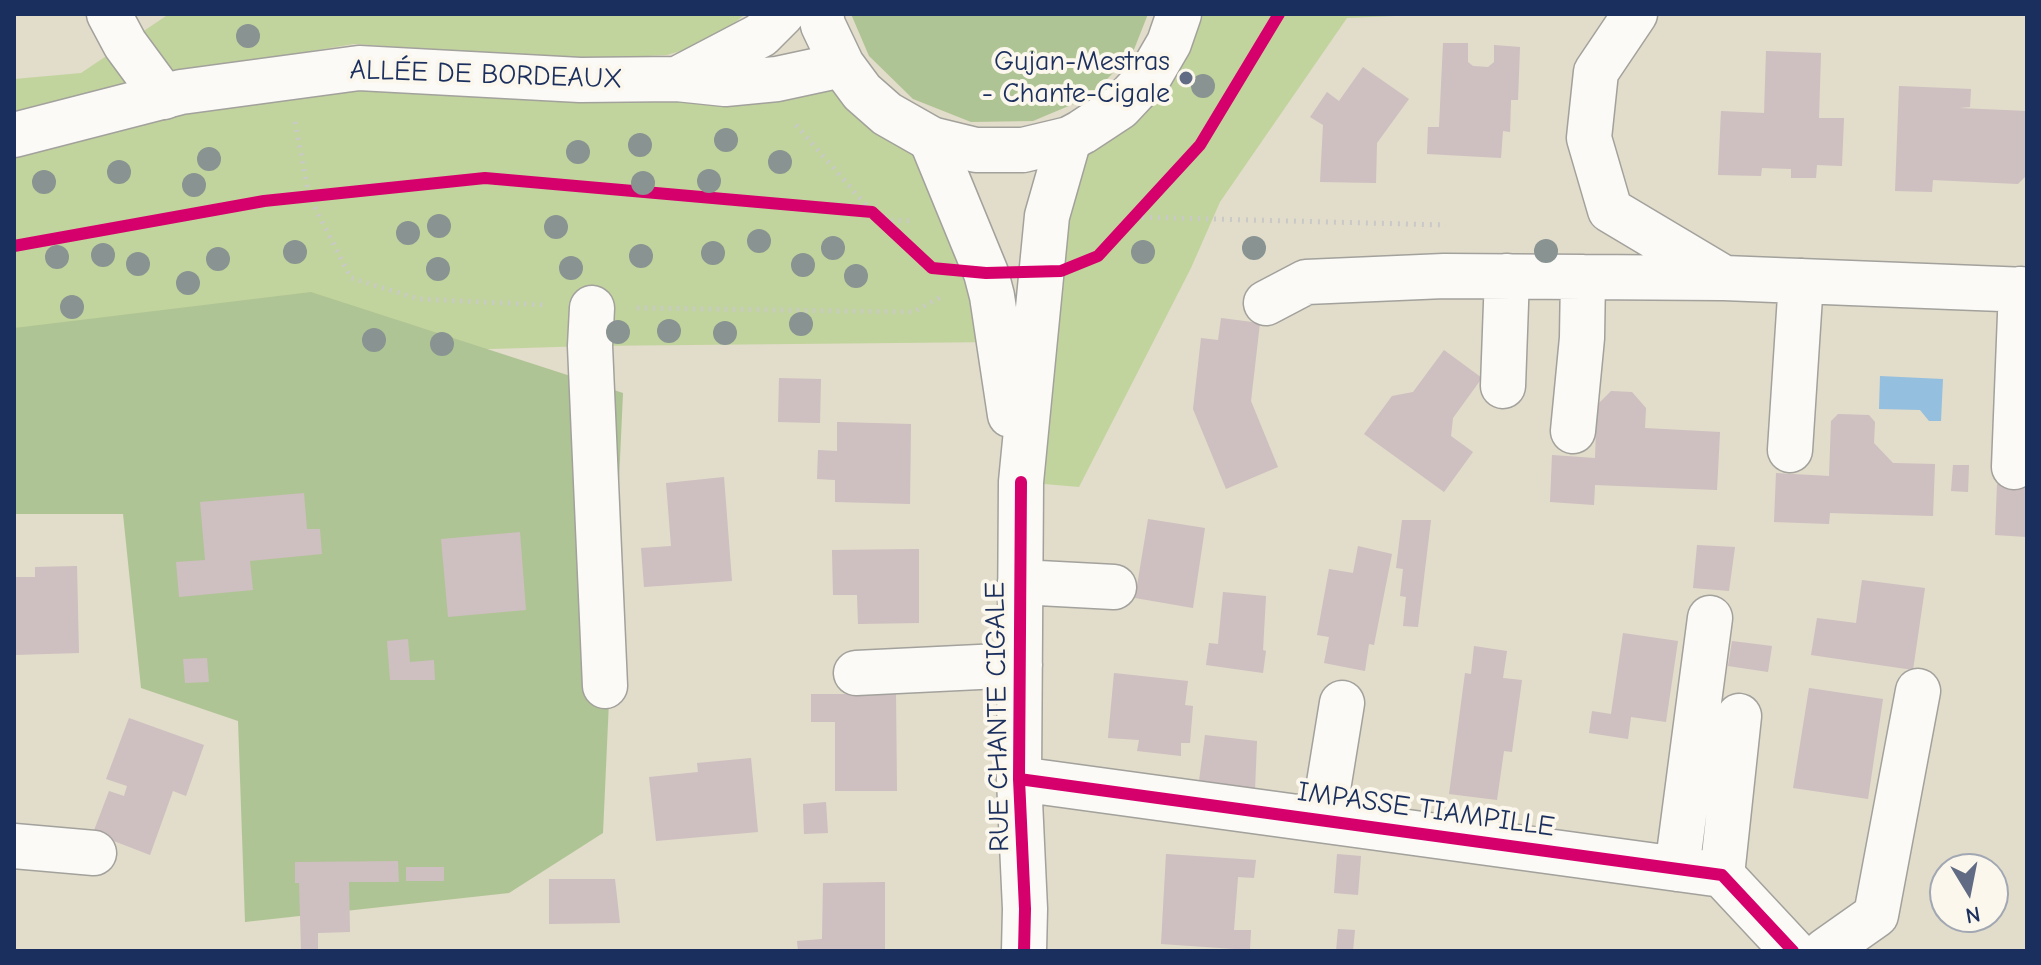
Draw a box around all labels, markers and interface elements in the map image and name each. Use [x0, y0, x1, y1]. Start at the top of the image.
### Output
place label: Gujan-Mestras - Chante-Cigale [982, 45, 1170, 111]
street label: ALLÉE DE BORDEAUX [349, 53, 623, 97]
marker: Gujan-Mestras - Chante-Cigale [1177, 69, 1195, 87]
street label: RUE CHANTE CIGALE [979, 582, 1017, 852]
street label: IMPASSE TIAMPILLE [1295, 775, 1557, 845]
north arrow [1929, 853, 2009, 933]
text: N [1963, 901, 1982, 929]

